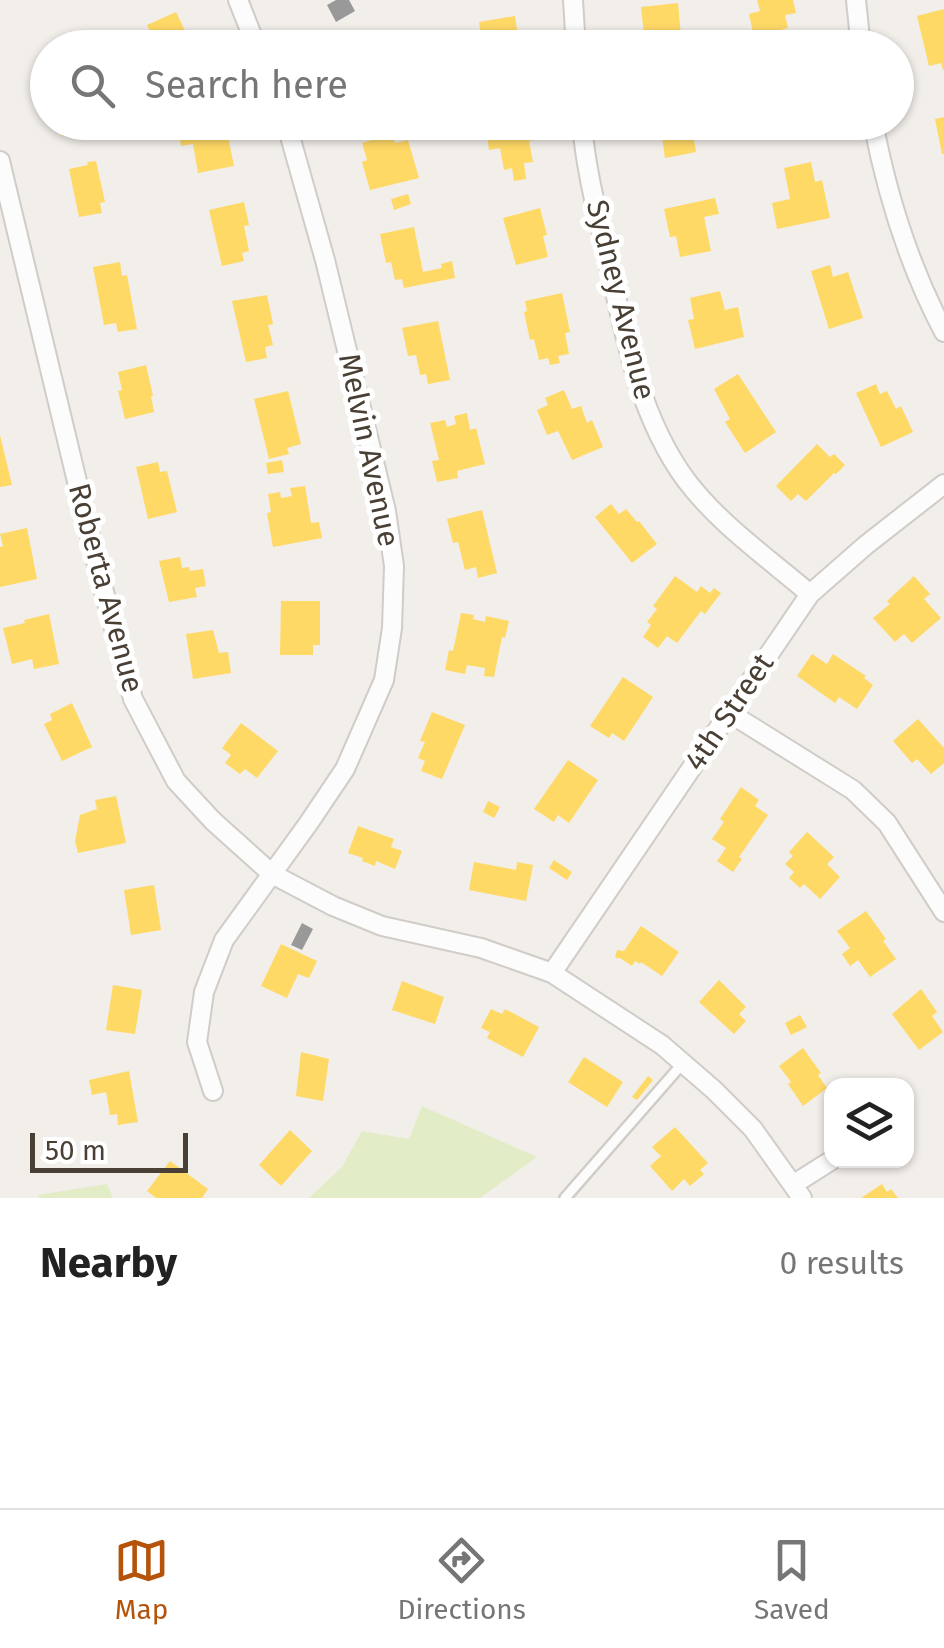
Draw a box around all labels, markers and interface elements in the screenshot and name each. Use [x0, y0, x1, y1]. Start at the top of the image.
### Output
search box [30, 30, 914, 140]
icon: search [65, 58, 120, 113]
text: Search here [145, 62, 348, 108]
street label: Sydney Avenue [579, 196, 663, 404]
street label: Melvin Avenue [331, 350, 407, 550]
street label: Roberta Avenue [61, 479, 151, 697]
street label: 4th Street [677, 646, 781, 777]
map controls [824, 1078, 914, 1168]
button: layers [824, 1078, 914, 1168]
scale bar [30, 1128, 188, 1172]
text: 50 m [45, 1134, 106, 1167]
text: Nearby [40, 1238, 177, 1288]
text: 0 results [779, 1244, 904, 1282]
tab: Map [114, 1533, 169, 1626]
tab: Directions [397, 1533, 526, 1626]
tab: Saved [754, 1533, 830, 1626]

